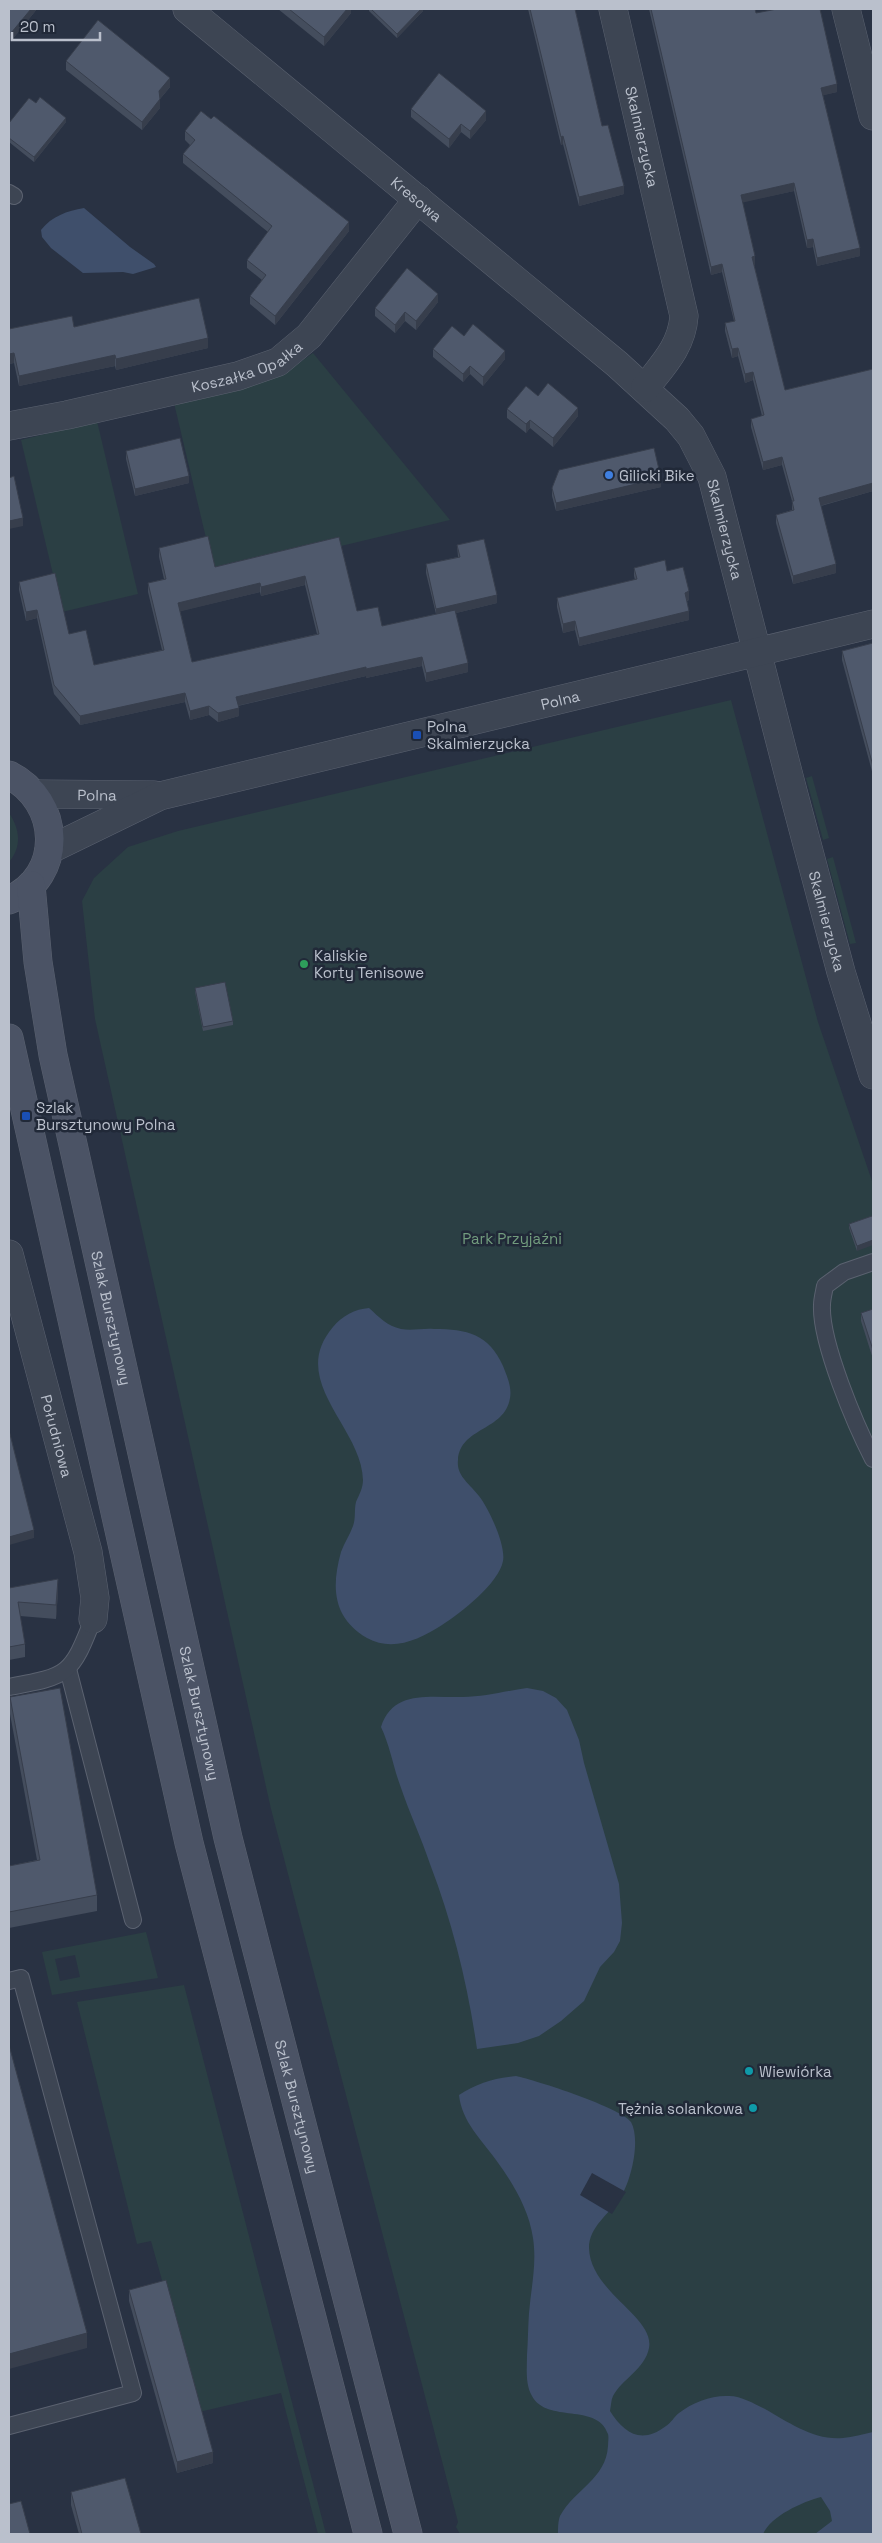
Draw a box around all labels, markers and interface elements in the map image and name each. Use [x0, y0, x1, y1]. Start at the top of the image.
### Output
scale bar [12, 10, 100, 42]
text: 20 m [20, 17, 55, 36]
street label: Skalmierzycka [622, 84, 663, 189]
street label: Kresowa [387, 172, 447, 226]
street label: Koszałka Opałka [189, 336, 306, 396]
place label: Gilicki Bike [619, 466, 695, 485]
marker: Gilicki Bike [603, 469, 615, 481]
street label: Skalmierzycka [703, 477, 748, 582]
street label: Polna [539, 686, 582, 713]
place label: Polna Skalmierzycka [427, 717, 530, 753]
marker: Polna Skalmierzycka [411, 729, 423, 741]
street label: Polna [77, 785, 117, 804]
street label: Skalmierzycka [805, 869, 850, 974]
place label: Kaliskie Korty Tenisowe [314, 946, 424, 982]
marker: Kaliskie Korty Tenisowe [298, 958, 310, 970]
place label: Szlak Bursztynowy Polna [36, 1098, 176, 1134]
marker: Szlak Bursztynowy Polna [20, 1110, 32, 1122]
park label: Park Przyjaźni [462, 1229, 562, 1248]
street label: Szlak Bursztynowy [88, 1249, 136, 1387]
street label: Południowa [37, 1392, 77, 1480]
street label: Szlak Bursztynowy [176, 1644, 224, 1782]
street label: Szlak Bursztynowy [271, 2038, 324, 2175]
place label: Wiewiórka [759, 2062, 832, 2081]
marker: Wiewiórka [743, 2065, 755, 2077]
place label: Tężnia solankowa [618, 2099, 743, 2118]
marker: Tężnia solankowa [747, 2102, 759, 2114]

